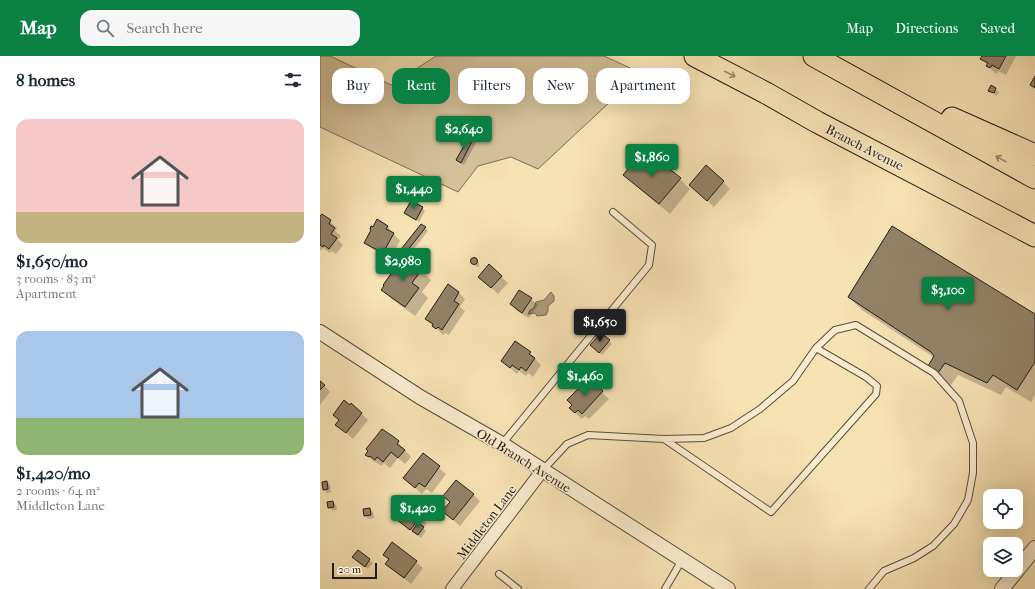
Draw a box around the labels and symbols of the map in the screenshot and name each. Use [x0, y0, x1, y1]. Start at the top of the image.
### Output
one-way arrow [724, 71, 736, 78]
pin: $2,640 [431, 116, 497, 150]
street label: Branch Avenue [823, 121, 907, 174]
pin: $1,860 [619, 144, 685, 178]
one-way arrow [995, 154, 1007, 162]
pin: $1,440 [381, 176, 447, 210]
pin: $2,980 [370, 248, 436, 282]
pin: $3,100 [915, 277, 981, 311]
pin: $1,650 [567, 309, 633, 343]
pin: $1,460 [552, 363, 618, 397]
street label: Old Branch Avenue [474, 425, 574, 496]
street label: Middleton Lane [454, 482, 520, 562]
pin: $1,420 [385, 495, 451, 529]
scale bar [332, 561, 377, 580]

